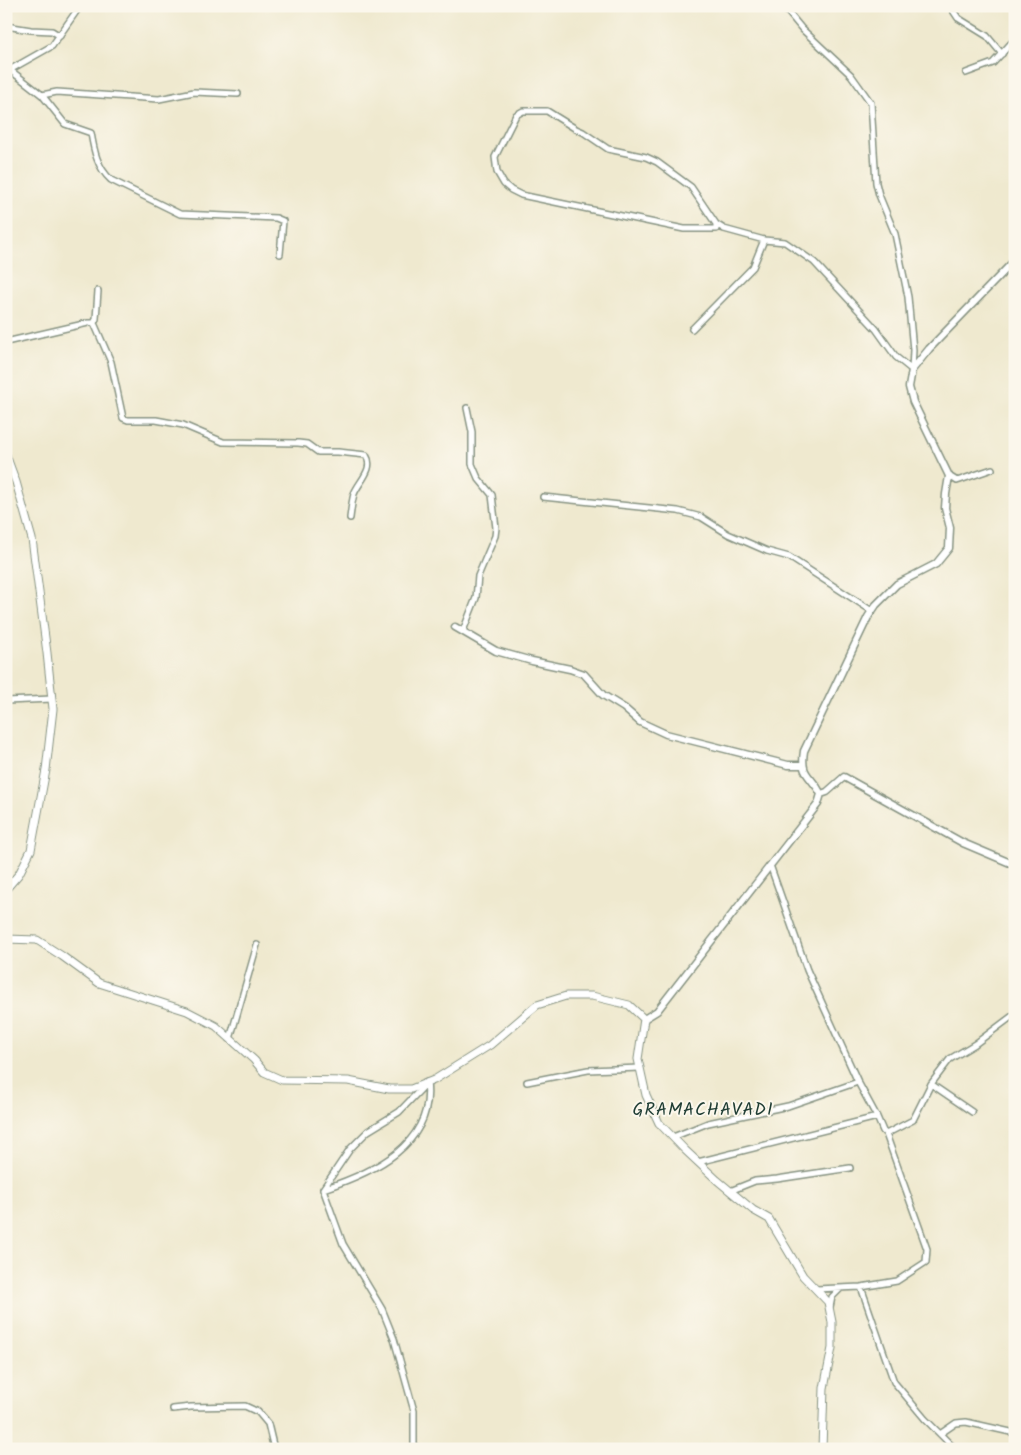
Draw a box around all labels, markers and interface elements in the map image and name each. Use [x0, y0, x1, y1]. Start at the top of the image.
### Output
district label: GRAMACHAVADI [632, 1096, 774, 1125]

